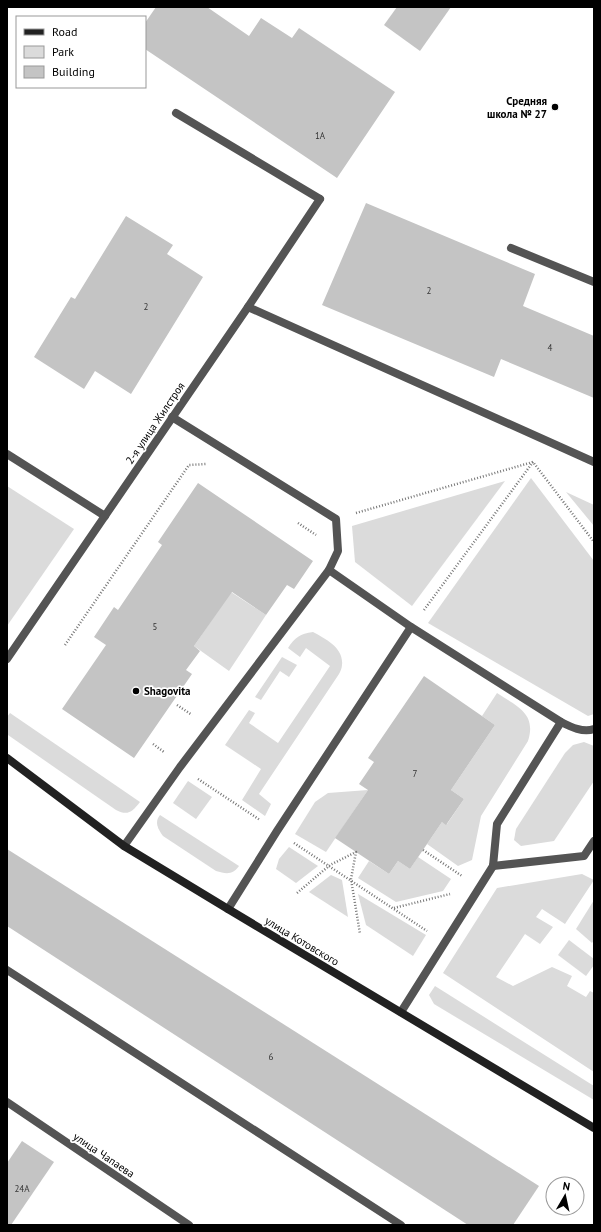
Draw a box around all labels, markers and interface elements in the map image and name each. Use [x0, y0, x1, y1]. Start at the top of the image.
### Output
legend [16, 16, 146, 88]
text: Road [52, 24, 77, 39]
text: Park [52, 44, 74, 59]
text: Building [52, 64, 95, 79]
place label: Средняя школа № 27 [487, 94, 547, 121]
marker: Средняя школа № 27 [550, 102, 560, 112]
house number: 1А [315, 130, 326, 141]
house number: 2 [427, 285, 432, 296]
house number: 2 [144, 301, 149, 312]
house number: 4 [548, 342, 553, 353]
street label: 2-я улица Жилстроя [122, 379, 188, 467]
house number: 5 [153, 621, 158, 632]
place label: Shagovita [144, 684, 190, 698]
marker: Shagovita [131, 686, 141, 696]
house number: 7 [413, 768, 418, 779]
street label: улица Котовского [262, 913, 342, 969]
house number: 6 [269, 1051, 274, 1062]
street label: улица Чапаева [71, 1129, 137, 1181]
north arrow [545, 1176, 585, 1216]
text: N [562, 1179, 571, 1194]
house number: 24А [14, 1183, 30, 1194]

